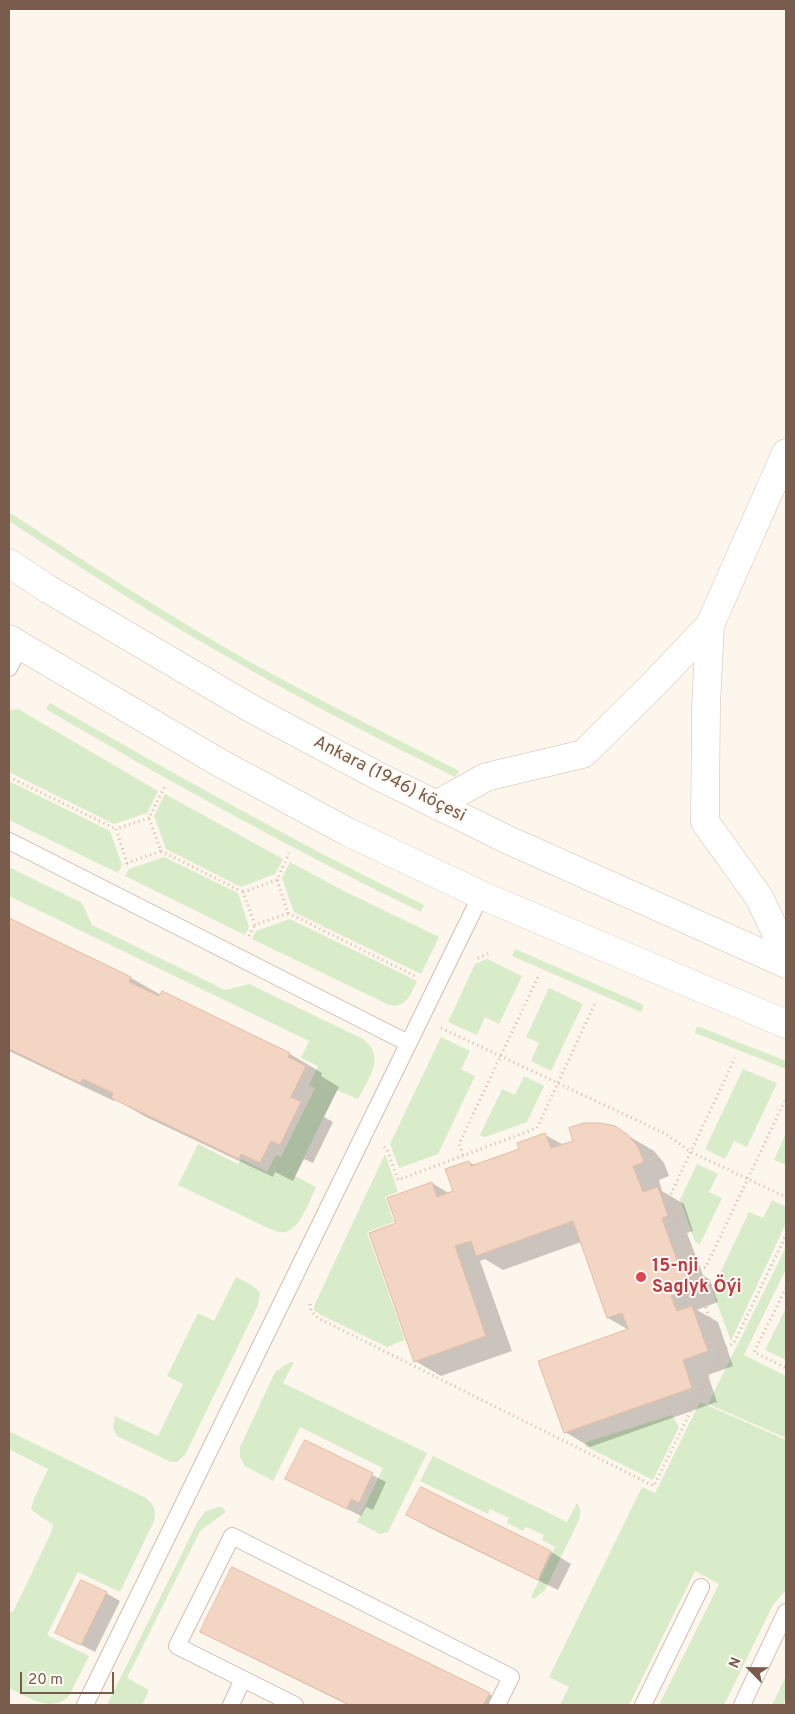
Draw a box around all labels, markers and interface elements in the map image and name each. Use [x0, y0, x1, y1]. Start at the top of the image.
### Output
street label: Ankara (1946) köçesi [309, 732, 469, 828]
place label: 15-nji Saglyk Öýi [652, 1256, 742, 1298]
marker: 15-nji Saglyk Öýi [634, 1270, 648, 1284]
north arrow [725, 1644, 775, 1694]
text: N [726, 1655, 746, 1671]
scale bar [22, 1662, 116, 1694]
text: 20 m [28, 1671, 63, 1690]

